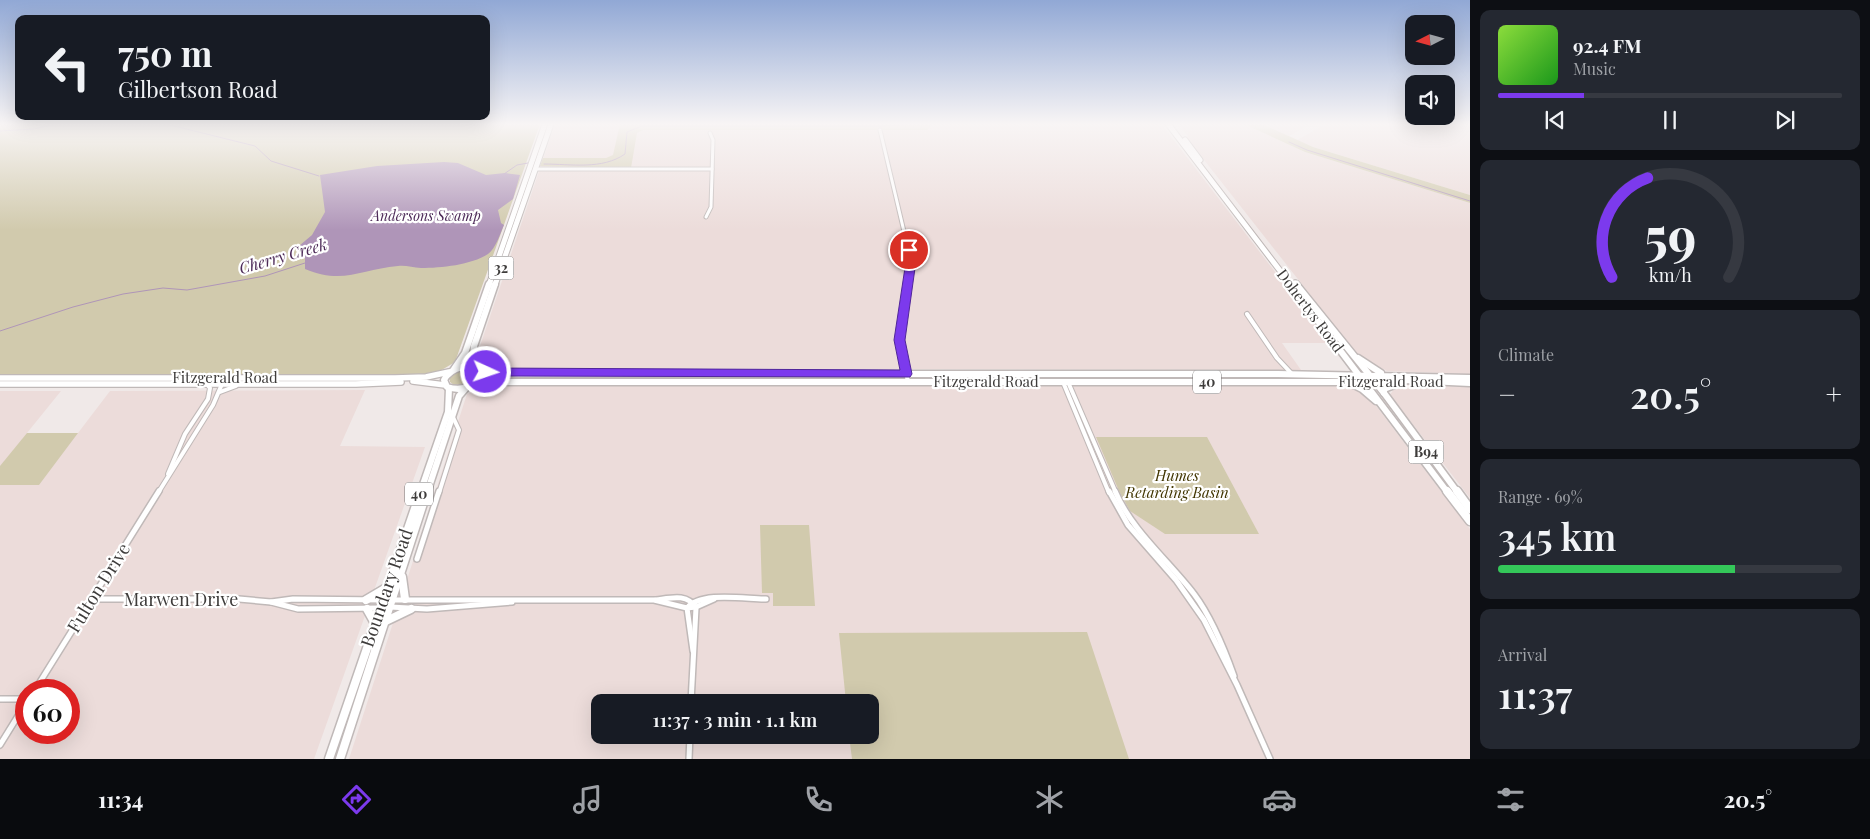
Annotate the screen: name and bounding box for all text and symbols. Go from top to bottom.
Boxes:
north arrow [1405,15,1455,65]
map controls [1405,15,1455,125]
text: 750 m [118,29,212,76]
text: 92.4 FM [1573,32,1642,58]
icon: left [35,35,100,100]
text: Music [1573,58,1616,79]
text: Gilbertson Road [118,74,278,104]
button: sound [1405,75,1455,125]
icon: previous [1541,106,1569,134]
icon: pause [1656,106,1684,134]
icon: next [1771,106,1799,134]
text: 59 [1644,200,1696,269]
water label: Andersons Swamp [369,206,481,225]
pin [888,229,930,271]
water label: Cherry Creek [236,233,329,278]
icon: arrive [895,236,923,264]
road number: 32 [488,256,514,280]
text: km/h [1649,263,1692,286]
street label: Dohertys Road [1273,265,1349,356]
text: Climate [1498,344,1554,365]
position arrow [459,345,511,397]
street label: Fitzgerald Road [172,367,278,387]
text: 20.5° [1630,368,1712,419]
street label: Fitzgerald Road [933,371,1039,391]
road number: 40 [1193,371,1221,394]
street label: Fitzgerald Road [1338,371,1444,391]
text: − [1498,375,1516,412]
text: + [1826,375,1842,412]
road number: B94 [1408,441,1444,464]
park label: Humes Retarding Basin [1124,465,1229,502]
road number: 40 [405,482,433,506]
text: Range · 69% [1498,486,1583,507]
text: 345 km [1498,510,1616,561]
street label: Boundary Road [355,525,418,650]
street label: Fulton Drive [61,538,135,637]
street label: Marwen Drive [124,587,238,611]
text: Arrival [1498,644,1547,665]
text: 11:37 [1498,668,1572,719]
speed limit sign: 60 [15,679,80,744]
text: 11:37 · 3 min · 1.1 km [653,706,817,732]
icon: directions [339,782,374,817]
icon: music [570,782,605,817]
icon: phone [801,782,836,817]
icon: climate [1032,782,1067,817]
icon: car [1262,782,1297,817]
icon: filters [1493,782,1528,817]
text: 11:34 [98,784,143,814]
text: 20.5° [1724,784,1772,814]

